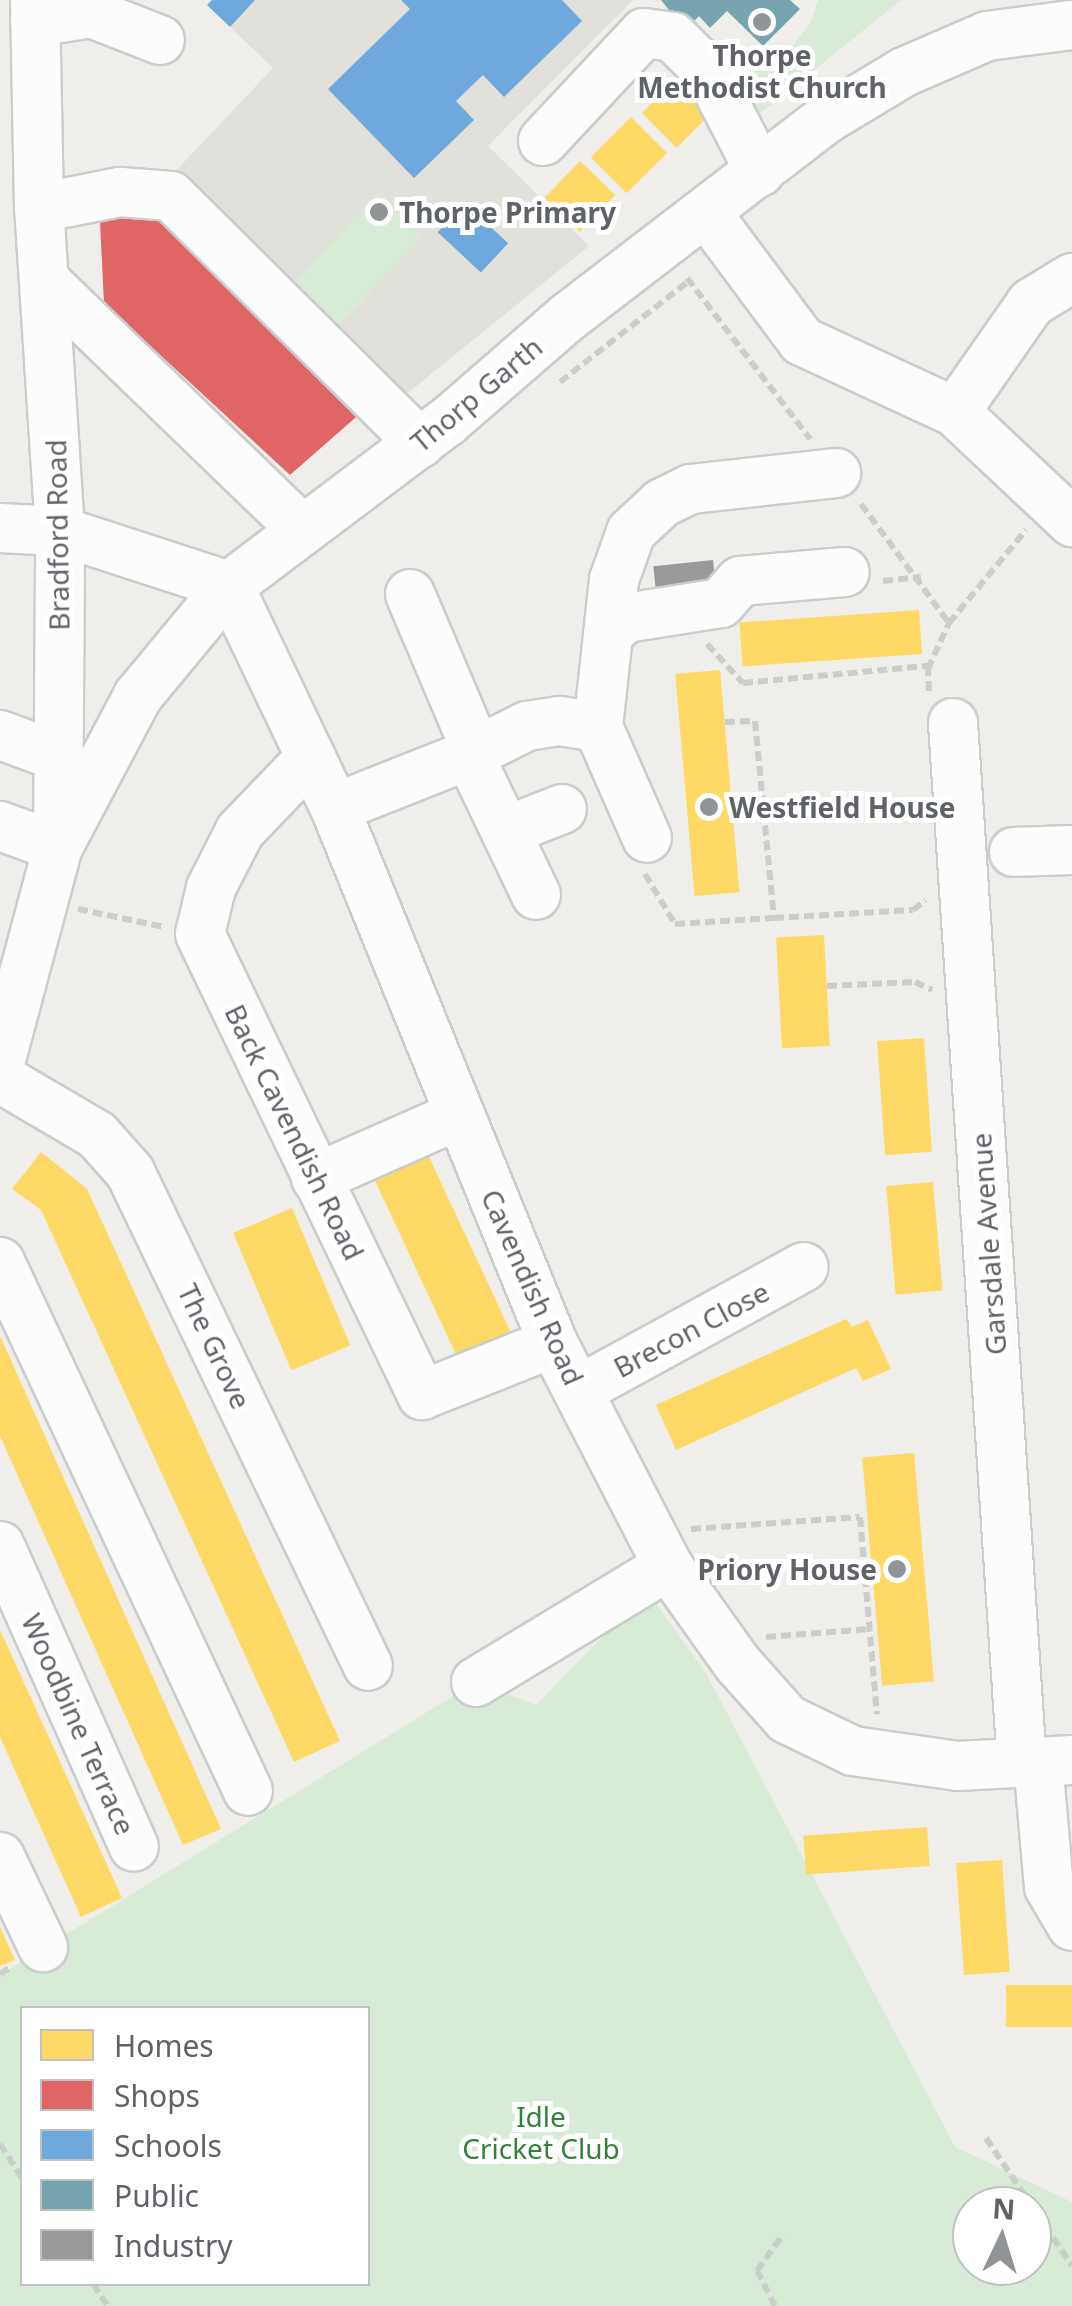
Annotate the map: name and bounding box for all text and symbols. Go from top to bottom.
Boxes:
marker: Thorpe Methodist Church [751,11,773,33]
place label: Thorpe Methodist Church [637,38,887,104]
place label: Thorpe Primary [399,195,616,229]
marker: Thorpe Primary [368,201,390,223]
street label: Thorp Garth [404,329,548,459]
street label: Bradford Road [39,439,75,631]
place label: Westfield House [729,790,956,824]
marker: Westfield House [698,796,720,818]
street label: Back Cavendish Road [219,999,371,1265]
street label: Garsdale Avenue [963,1132,1013,1356]
street label: Cavendish Road [475,1184,591,1390]
street label: Brecon Close [608,1274,774,1384]
street label: The Grove [172,1278,258,1414]
place label: Priory House [698,1552,877,1586]
marker: Priory House [886,1558,908,1580]
street label: Woodbine Terrace [15,1608,143,1840]
legend [20,2006,370,2286]
text: Homes [114,2025,214,2066]
text: Shops [114,2075,200,2116]
park label: Idle Cricket Club [462,2099,620,2165]
text: Schools [114,2125,222,2166]
text: Public [114,2175,199,2216]
north arrow [952,2186,1052,2286]
text: N [991,2188,1017,2228]
text: Industry [114,2225,233,2266]

